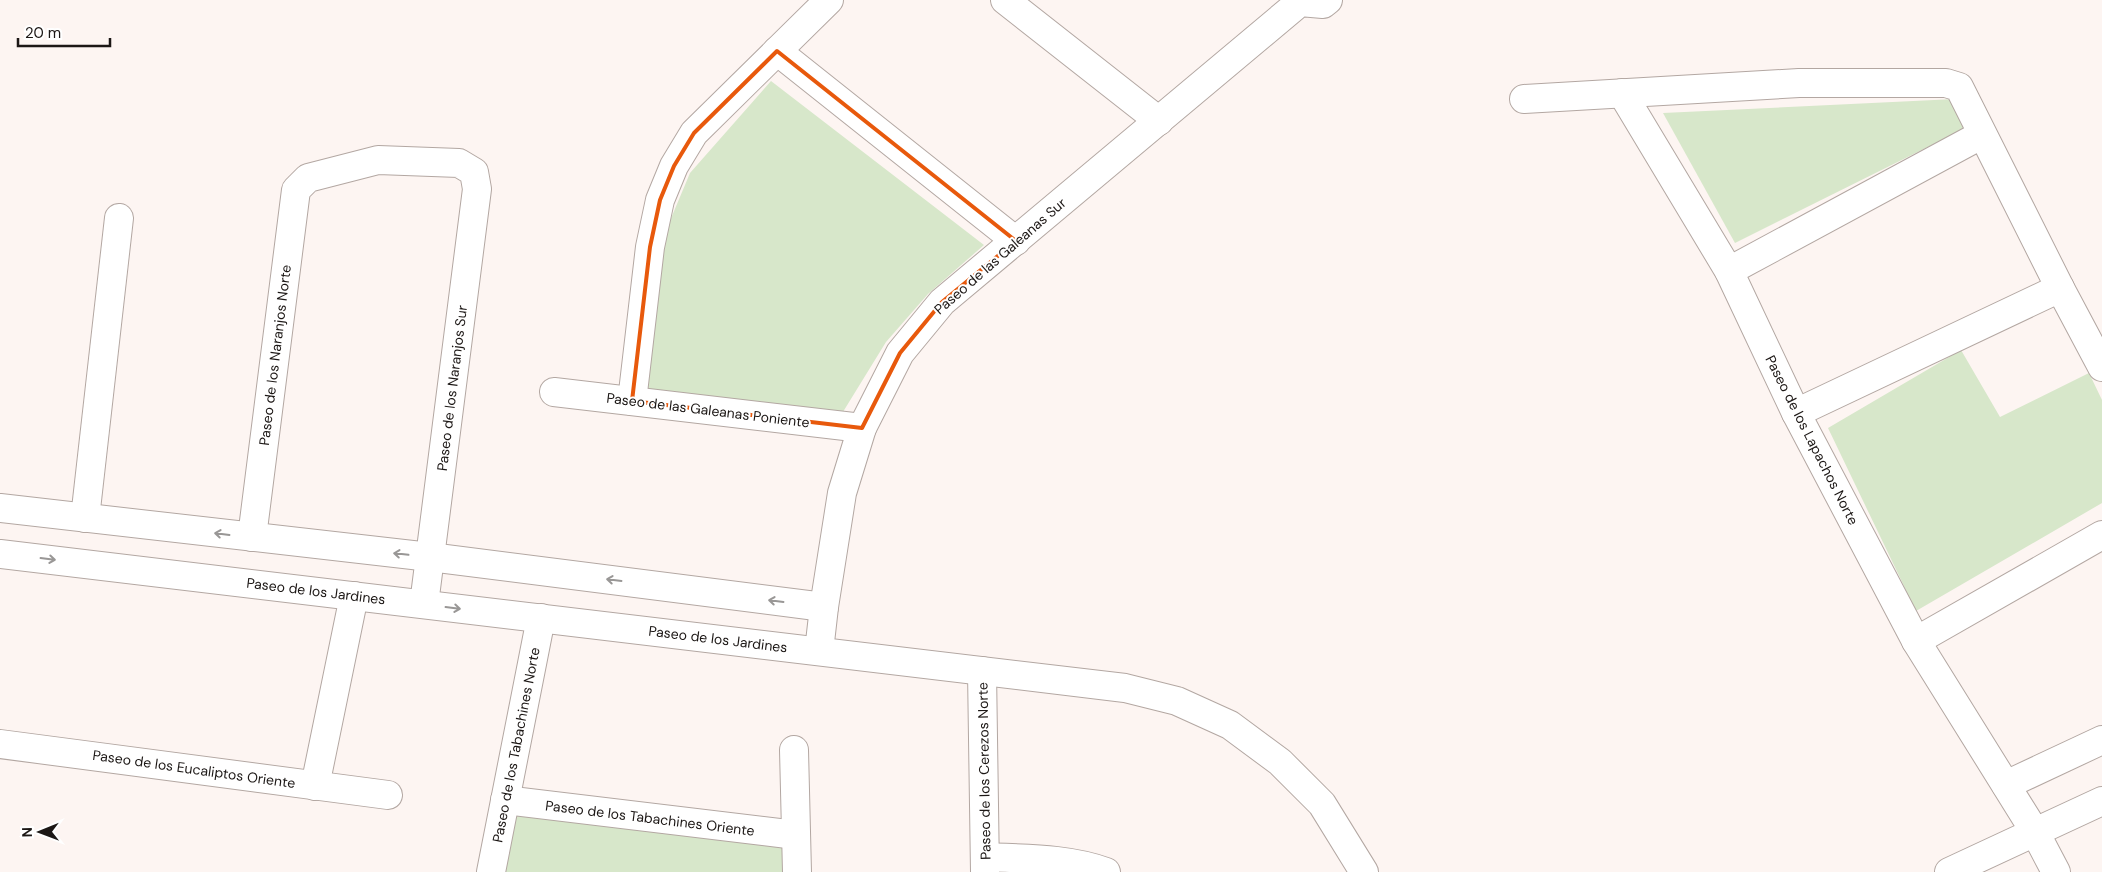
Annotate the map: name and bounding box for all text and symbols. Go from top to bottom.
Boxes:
scale bar [18,15,110,47]
text: 20 m [25,23,61,43]
street label: Paseo de las Galeanas Sur [930,194,1070,318]
street label: Paseo de los Naranjos Norte [255,264,295,446]
street label: Paseo de los Naranjos Sur [433,304,471,472]
street label: Paseo de los Lapachos Norte [1761,352,1863,528]
street label: Paseo de las Galeanas Poniente [605,389,811,431]
one-way arrow [214,529,230,539]
one-way arrow [393,549,409,559]
one-way arrow [40,554,56,564]
street label: Paseo de los Jardines [246,574,386,608]
one-way arrow [607,575,623,585]
one-way arrow [768,595,784,605]
one-way arrow [445,603,461,613]
street label: Paseo de los Jardines [648,622,788,656]
street label: Paseo de los Tabachines Norte [488,646,544,844]
street label: Paseo de los Cerezos Norte [973,682,995,860]
street label: Paseo de los Eucaliptos Oriente [91,746,297,792]
street label: Paseo de los Tabachines Oriente [544,796,756,840]
north arrow [15,807,65,857]
text: N [18,827,36,837]

